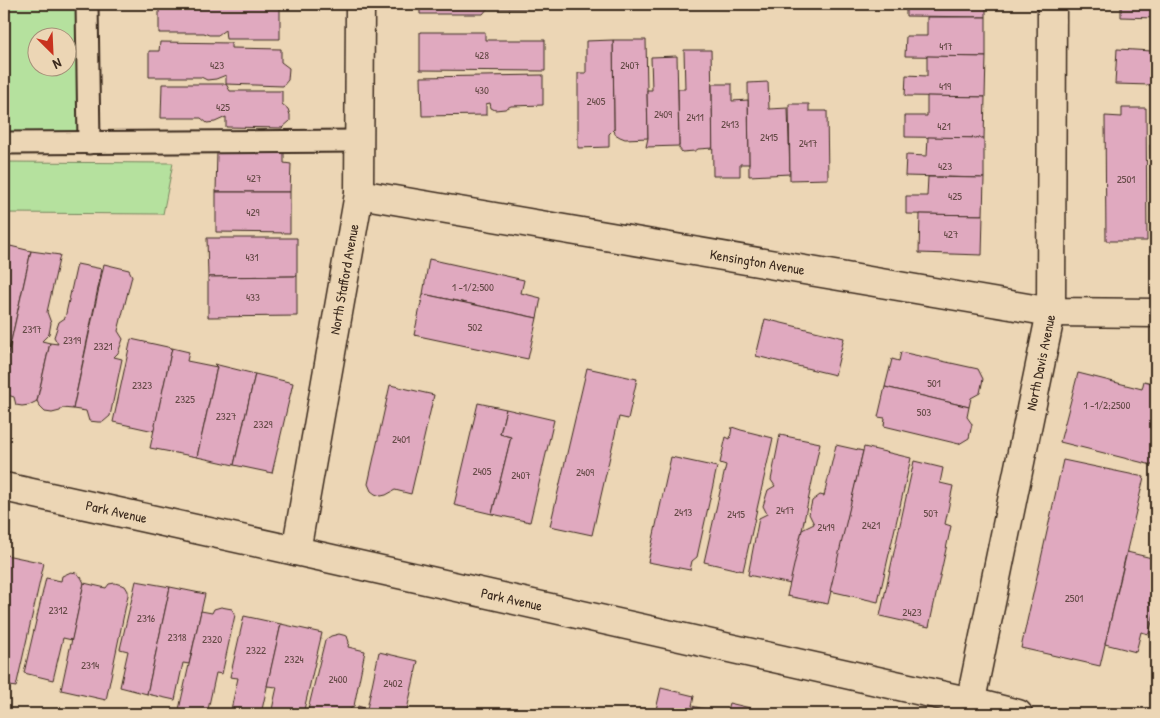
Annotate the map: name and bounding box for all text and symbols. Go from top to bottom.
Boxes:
north arrow [28,28,78,78]
house number: 417 [939,39,953,53]
house number: 428 [475,48,489,62]
text: N [50,54,65,75]
house number: 423 [210,58,224,72]
house number: 2407 [620,58,640,72]
house number: 419 [939,79,951,93]
house number: 430 [475,83,489,97]
house number: 2405 [587,94,606,108]
house number: 425 [216,100,230,114]
house number: 2409 [654,107,672,121]
house number: 2411 [686,110,704,124]
house number: 2413 [721,117,739,131]
house number: 421 [937,119,951,133]
house number: 2415 [760,130,778,144]
house number: 2417 [799,136,817,150]
house number: 423 [938,159,952,173]
house number: 427 [247,171,261,185]
house number: 2501 [1117,172,1135,186]
house number: 425 [948,189,962,203]
house number: 429 [246,205,260,219]
street label: North Stafford Avenue [324,222,363,336]
house number: 427 [944,227,958,241]
street label: Kensington Avenue [708,244,807,279]
house number: 431 [245,250,259,264]
house number: 1 -1/2;500 [452,280,494,294]
house number: 433 [246,290,260,304]
street label: North Davis Avenue [1021,312,1059,412]
house number: 502 [468,320,482,334]
house number: 2317 [22,322,42,336]
house number: 2319 [63,333,81,347]
house number: 2321 [93,339,113,353]
house number: 501 [927,376,941,390]
house number: 2323 [132,378,152,392]
house number: 2325 [175,392,195,406]
house number: 1 -1/2;2500 [1084,398,1131,412]
house number: 503 [917,405,931,419]
house number: 2327 [216,409,236,423]
house number: 2329 [253,417,273,431]
house number: 2401 [392,432,410,446]
house number: 2405 [473,464,492,478]
house number: 2409 [576,465,594,479]
house number: 2407 [511,468,531,482]
street label: Park Avenue [84,495,149,527]
house number: 2417 [776,503,794,517]
house number: 2413 [674,505,692,519]
house number: 507 [923,506,939,520]
house number: 2415 [727,507,745,521]
house number: 2421 [862,518,880,532]
house number: 2419 [817,520,835,534]
street label: Park Avenue [479,583,545,615]
house number: 2501 [1065,591,1083,605]
house number: 2312 [48,603,68,617]
house number: 2423 [902,605,922,619]
house number: 2316 [137,611,156,625]
house number: 2318 [168,630,187,644]
house number: 2320 [202,632,222,646]
house number: 2322 [246,643,266,657]
house number: 2324 [284,652,304,666]
house number: 2314 [81,658,99,672]
house number: 2400 [328,672,348,686]
house number: 2402 [383,676,403,690]

